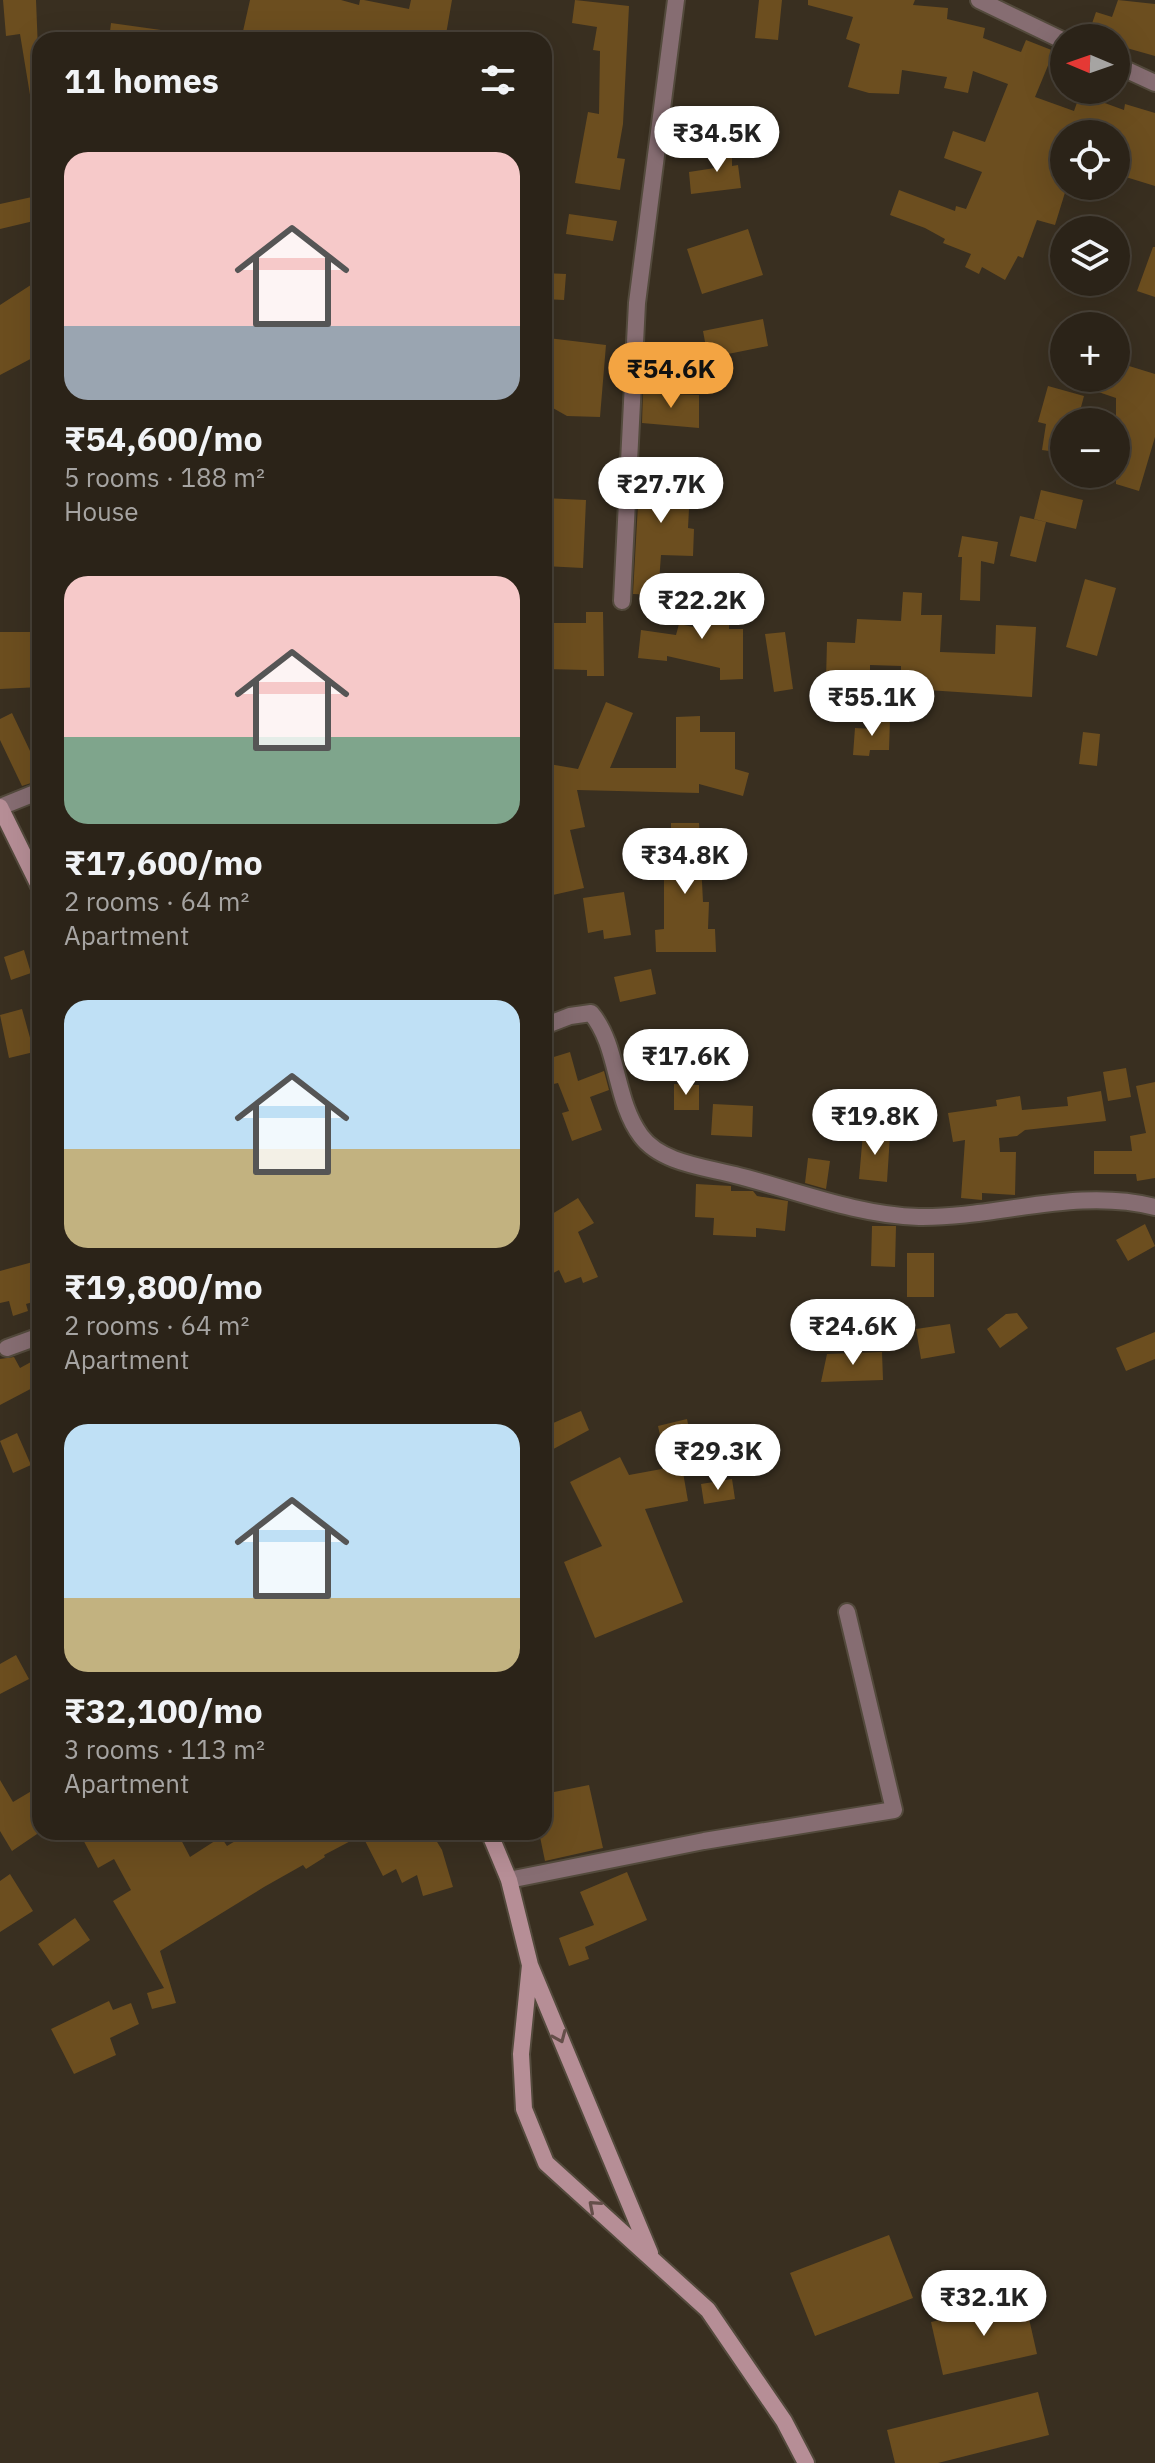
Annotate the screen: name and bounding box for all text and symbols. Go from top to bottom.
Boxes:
north arrow [1050,24,1130,104]
map controls [1050,24,1130,488]
text: 11 homes [64,58,219,102]
icon: filters [476,58,520,102]
pin: ₹34.5K [652,106,782,174]
text: ₹34.5K [672,115,762,149]
button: locate [1050,120,1130,200]
icon: home [220,204,364,348]
button: layers [1050,216,1130,296]
button: + [1050,312,1130,392]
pin: ₹54.6K [606,342,736,410]
text: ₹54.6K [626,351,716,385]
button: − [1050,408,1130,488]
text: ₹54,600/mo [64,416,263,460]
pin: ₹27.7K [596,457,726,525]
text: 5 rooms · 188 m² [64,460,265,494]
text: ₹27.7K [616,466,706,500]
text: House [64,494,139,528]
pin: ₹22.2K [637,573,767,641]
text: ₹22.2K [657,582,747,616]
icon: home [220,628,364,772]
pin: ₹55.1K [807,670,937,738]
text: ₹55.1K [827,679,917,713]
pin: ₹34.8K [620,828,750,896]
text: ₹34.8K [640,837,730,871]
text: ₹17,600/mo [64,840,263,884]
text: 2 rooms · 64 m² [64,884,249,918]
text: Apartment [64,918,189,952]
pin: ₹17.6K [621,1029,751,1097]
text: ₹17.6K [641,1038,731,1072]
icon: home [220,1052,364,1196]
pin: ₹19.8K [810,1089,940,1157]
text: ₹19.8K [830,1098,920,1132]
text: ₹19,800/mo [64,1264,263,1308]
pin: ₹24.6K [788,1299,918,1367]
text: 2 rooms · 64 m² [64,1308,249,1342]
text: ₹24.6K [808,1308,898,1342]
text: Apartment [64,1342,189,1376]
pin: ₹29.3K [653,1424,783,1492]
text: ₹29.3K [673,1433,763,1467]
icon: home [220,1476,364,1620]
text: ₹32,100/mo [64,1688,263,1732]
text: 3 rooms · 113 m² [64,1732,265,1766]
text: Apartment [64,1766,189,1800]
one-way arrow [550,2029,566,2043]
one-way arrow [589,2201,604,2216]
pin: ₹32.1K [919,2270,1049,2338]
text: ₹32.1K [939,2279,1029,2313]

